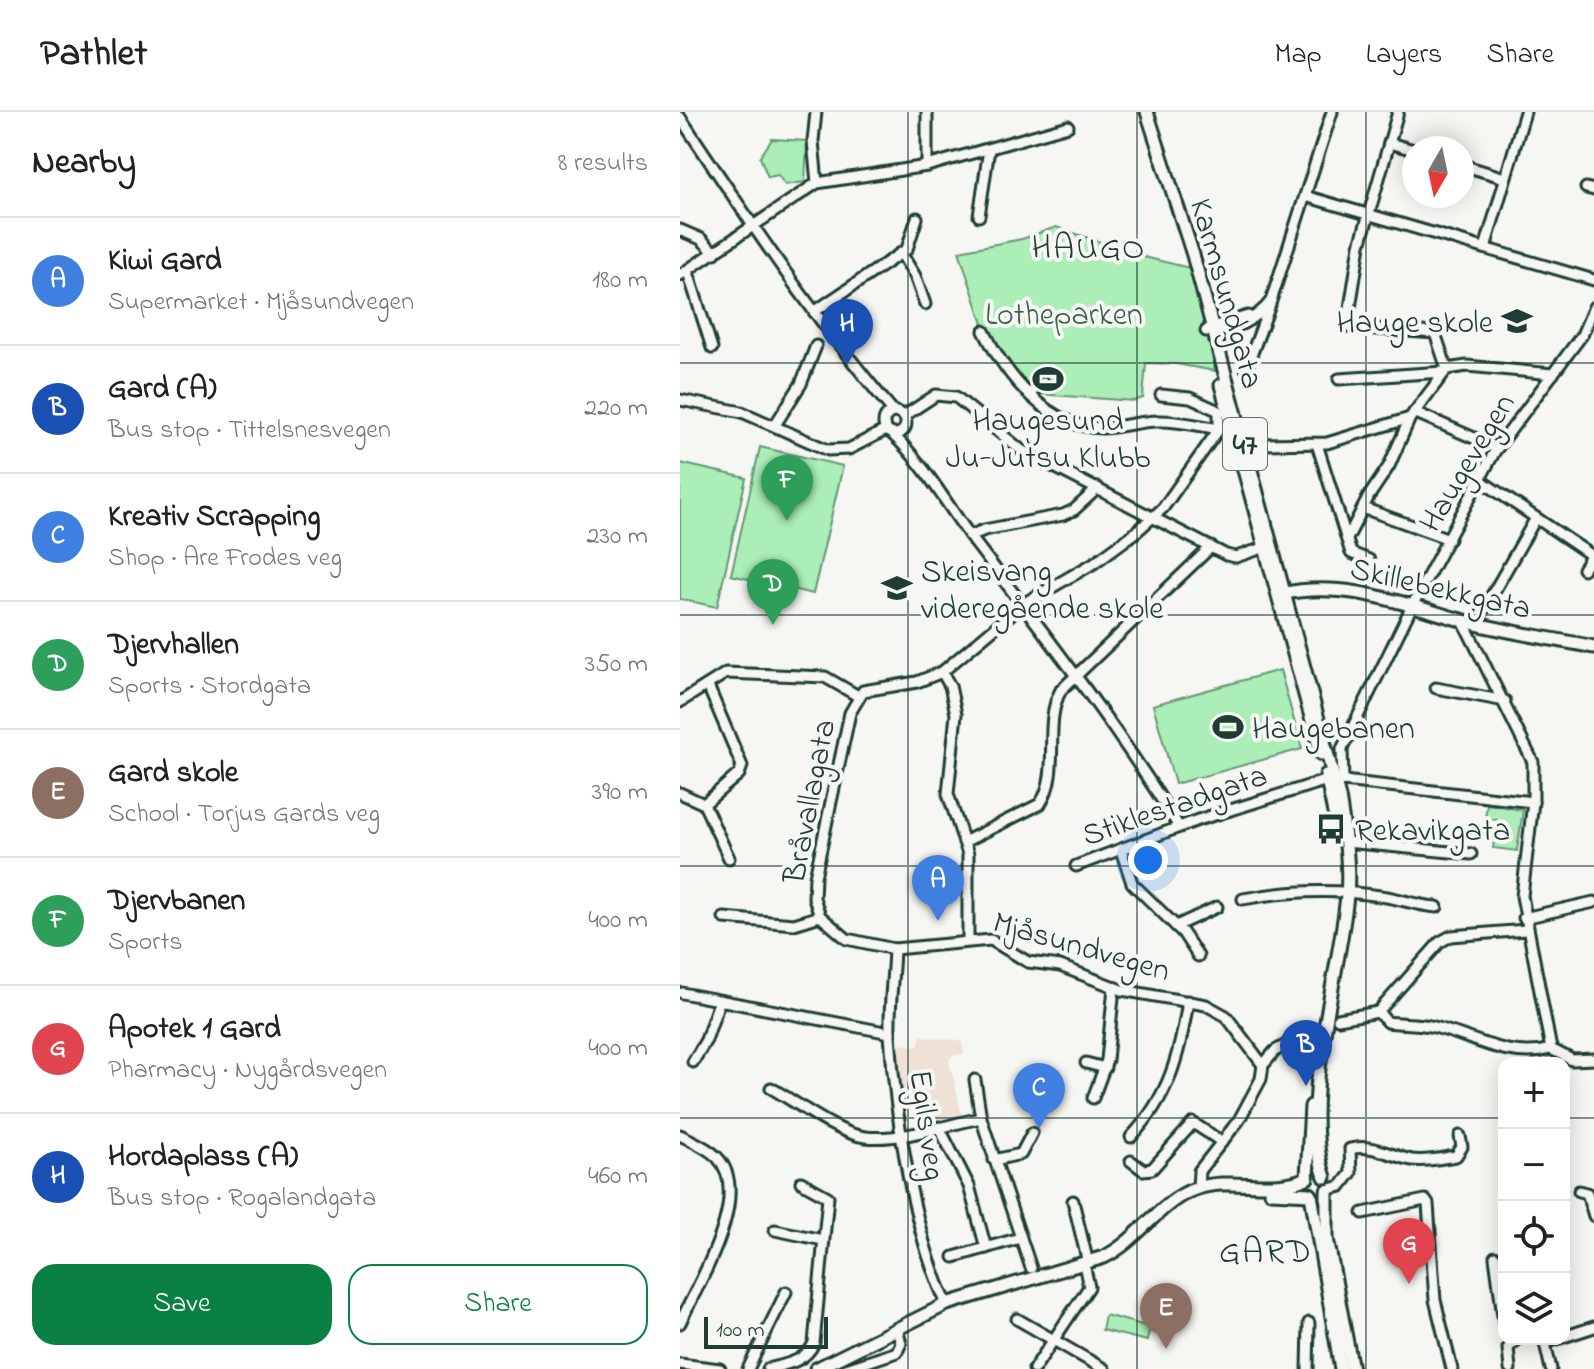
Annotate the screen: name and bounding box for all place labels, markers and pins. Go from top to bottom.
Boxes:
pin: H [821,299,873,365]
place label: Hauge skole [1336,301,1494,348]
school or university icon: Hauge skole [1500,304,1534,338]
sports icon: Haugesund Ju-Jutsu Klubb [1031,362,1065,396]
place label: Haugesund Ju-Jutsu Klubb [946,399,1151,483]
pin: F [761,455,813,521]
place label: Skeisvang videregående skole [921,550,1164,634]
pin: D [747,559,799,625]
school or university icon: Skeisvang videregående skole [880,571,914,605]
place label: Haugebanen [1252,707,1415,754]
sports icon: Haugebanen [1211,710,1245,744]
place label: Rekavikgata [1355,809,1510,856]
bus stop icon: Rekavikgata [1314,812,1348,846]
pin: A [912,855,964,921]
pin: B [1280,1020,1332,1086]
pin: C [1013,1063,1065,1129]
pin: G [1383,1218,1435,1284]
pin: E [1140,1283,1192,1349]

